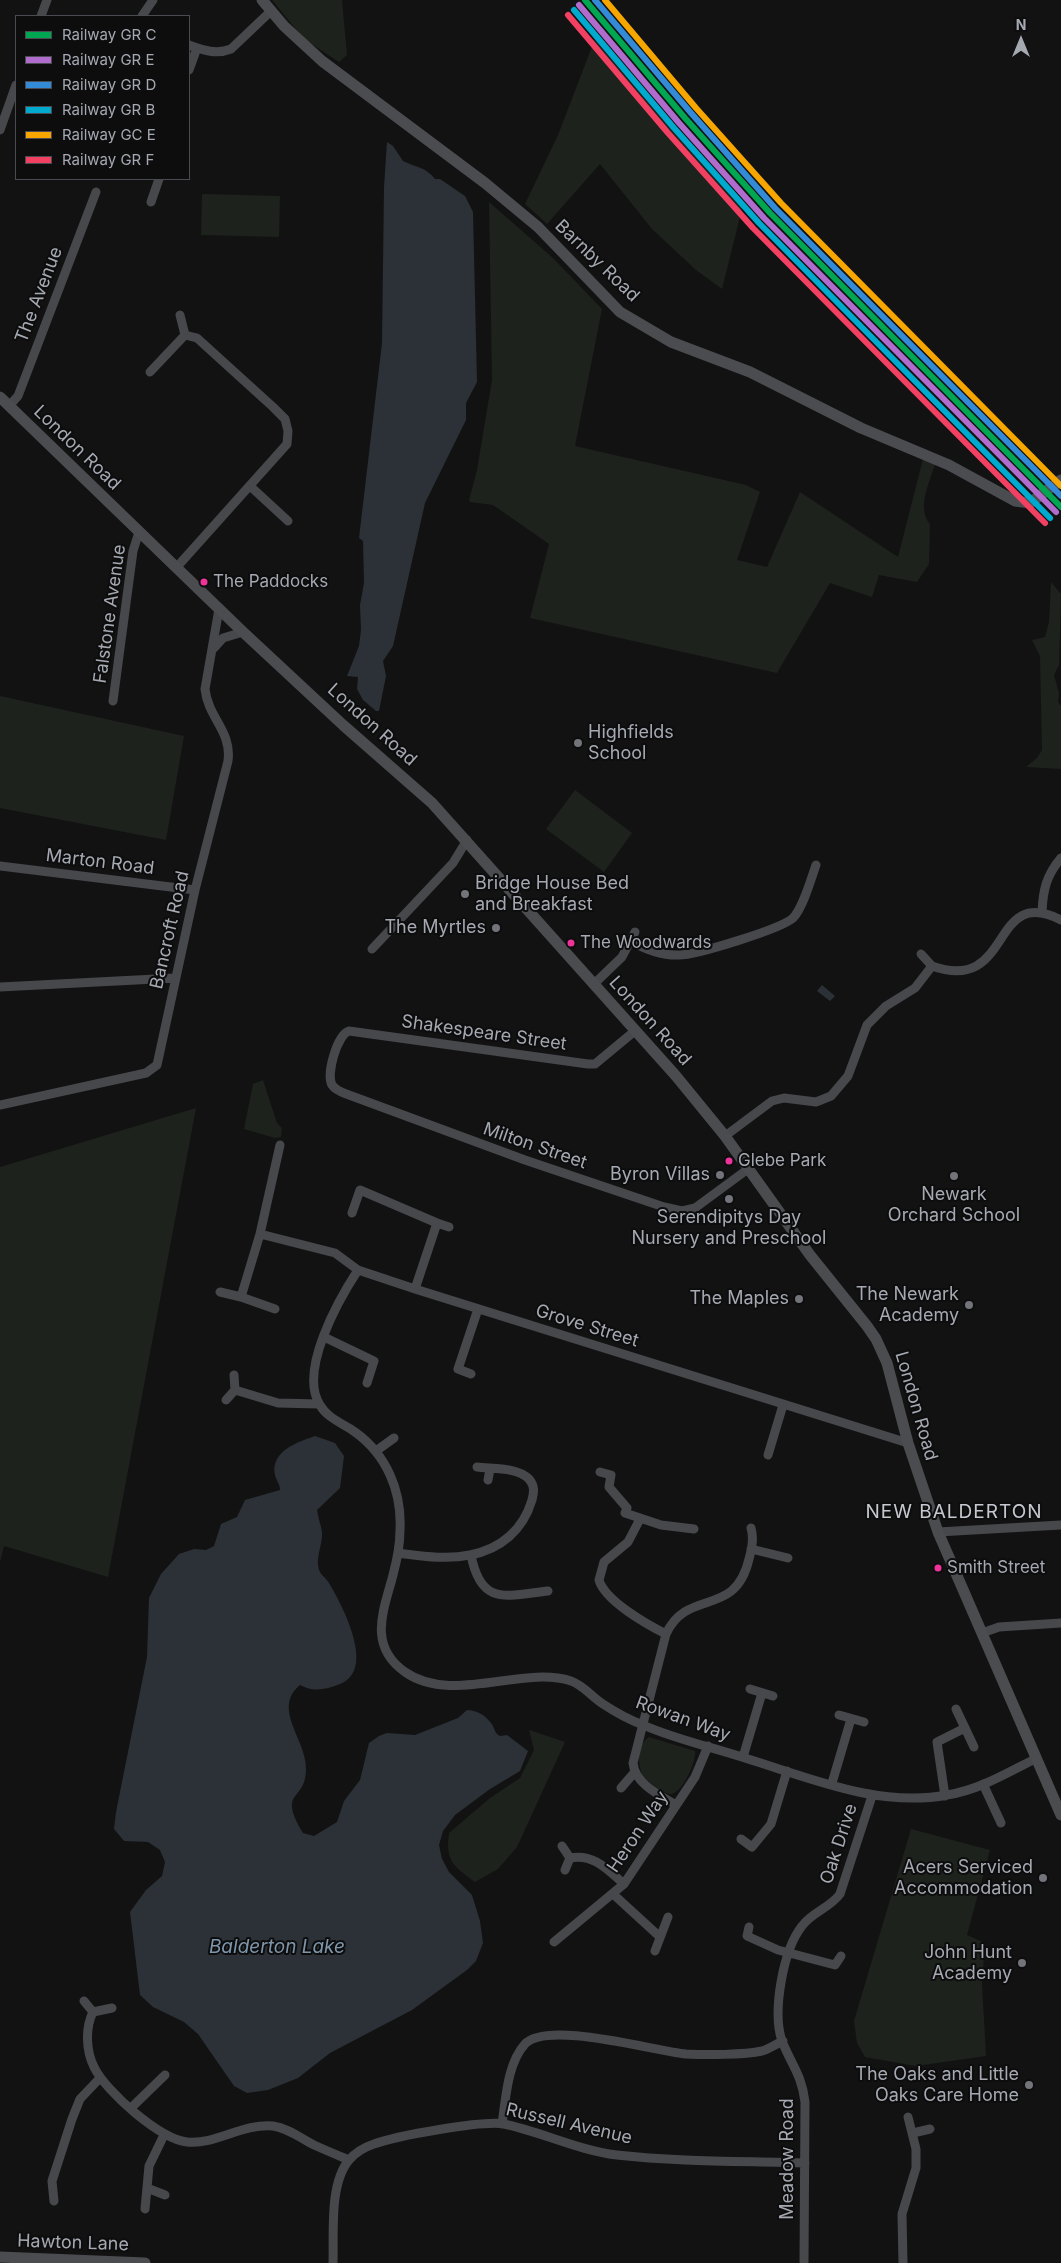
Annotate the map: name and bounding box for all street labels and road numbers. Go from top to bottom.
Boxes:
street label: Barnby Road [550,215,644,307]
street label: The Avenue [11,244,67,346]
street label: London Road [29,401,125,495]
street label: Falstone Avenue [90,543,130,685]
street label: London Road [323,679,421,771]
street label: Marton Road [45,845,155,879]
street label: Bancroft Road [146,869,194,991]
street label: London Road [604,972,696,1070]
street label: Shakespeare Street [400,1011,568,1055]
street label: Milton Street [480,1118,590,1174]
street label: Grove Street [533,1300,641,1352]
street label: London Road [890,1349,942,1463]
street label: Rowan Way [633,1692,733,1746]
street label: Heron Way [603,1787,673,1877]
street label: Oak Drive [816,1801,862,1887]
street label: Meadow Road [777,2098,799,2220]
street label: Russell Avenue [504,2099,634,2149]
street label: Hawton Lane [17,2230,129,2256]

